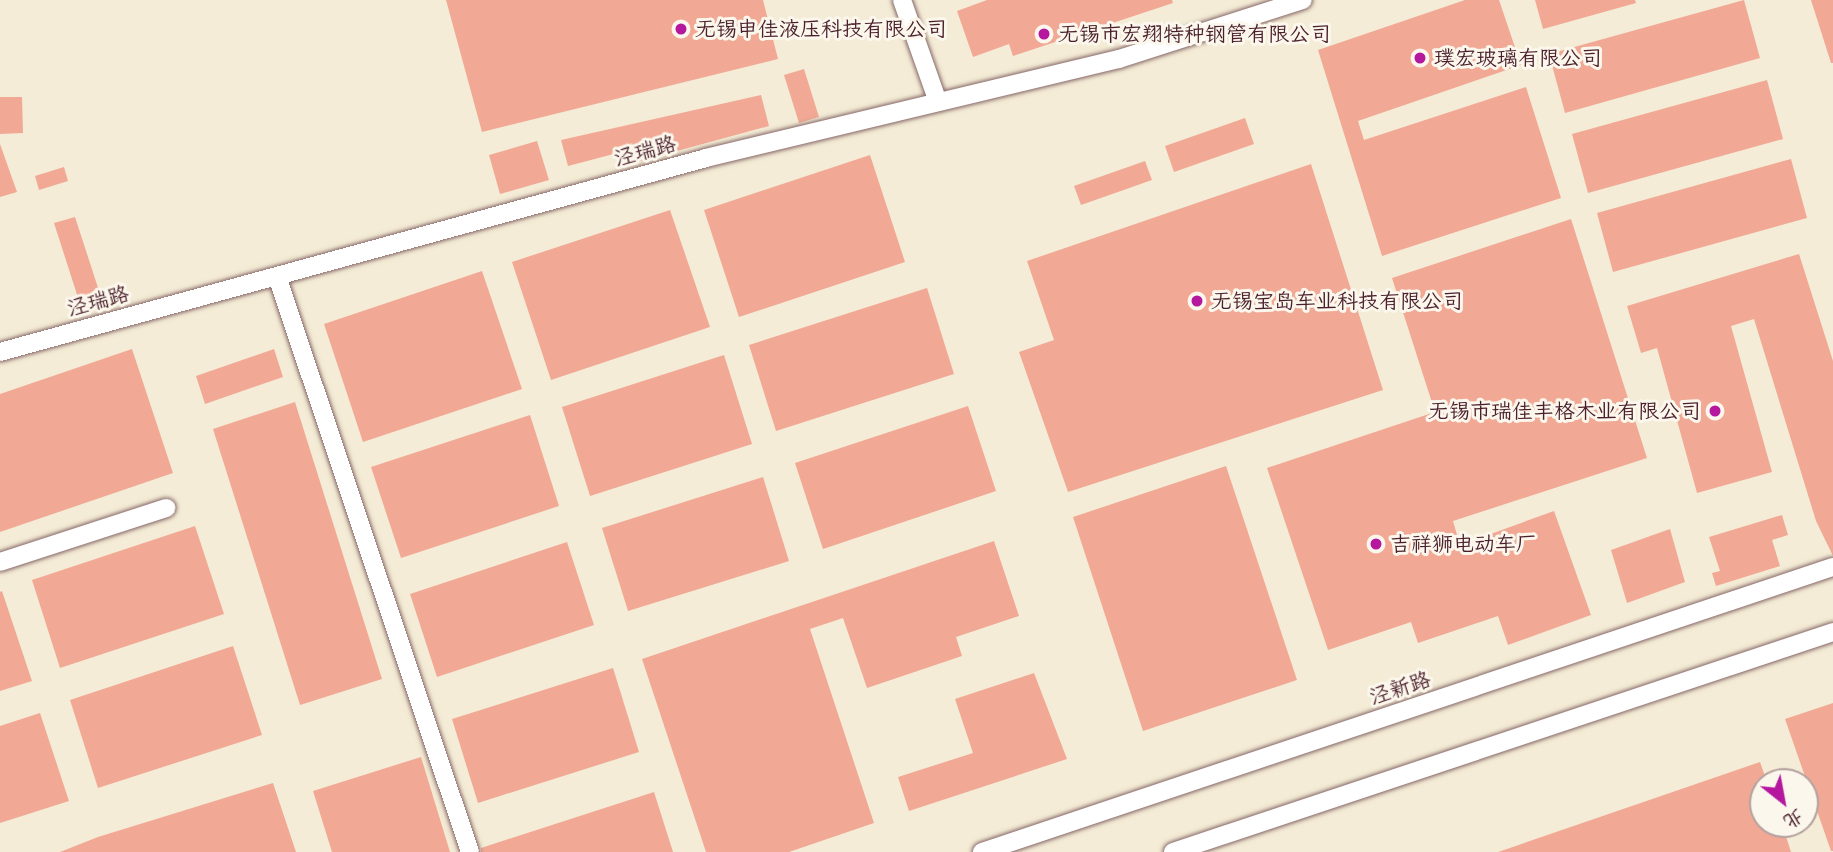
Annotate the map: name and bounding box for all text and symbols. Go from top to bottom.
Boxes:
place label: 无锡申佳液压科技有限公司 [695,16,947,42]
marker: 无锡申佳液压科技有限公司 [673,21,689,37]
place label: 无锡市宏翔特种钢管有限公司 [1058,21,1331,47]
marker: 无锡市宏翔特种钢管有限公司 [1036,26,1052,42]
place label: 璞宏玻璃有限公司 [1434,45,1602,71]
marker: 璞宏玻璃有限公司 [1412,50,1428,66]
street label: 泾瑞路 [611,131,679,171]
street label: 泾瑞路 [64,281,132,321]
place label: 无锡宝岛车业科技有限公司 [1211,288,1463,314]
marker: 无锡宝岛车业科技有限公司 [1189,293,1205,309]
place label: 无锡市瑞佳丰格木业有限公司 [1428,398,1701,424]
marker: 无锡市瑞佳丰格木业有限公司 [1707,403,1723,419]
place label: 吉祥狮电动车厂 [1390,531,1537,557]
marker: 吉祥狮电动车厂 [1368,536,1384,552]
street label: 泾新路 [1366,666,1434,710]
north arrow [1749,768,1819,838]
text: 北 [1779,803,1809,835]

